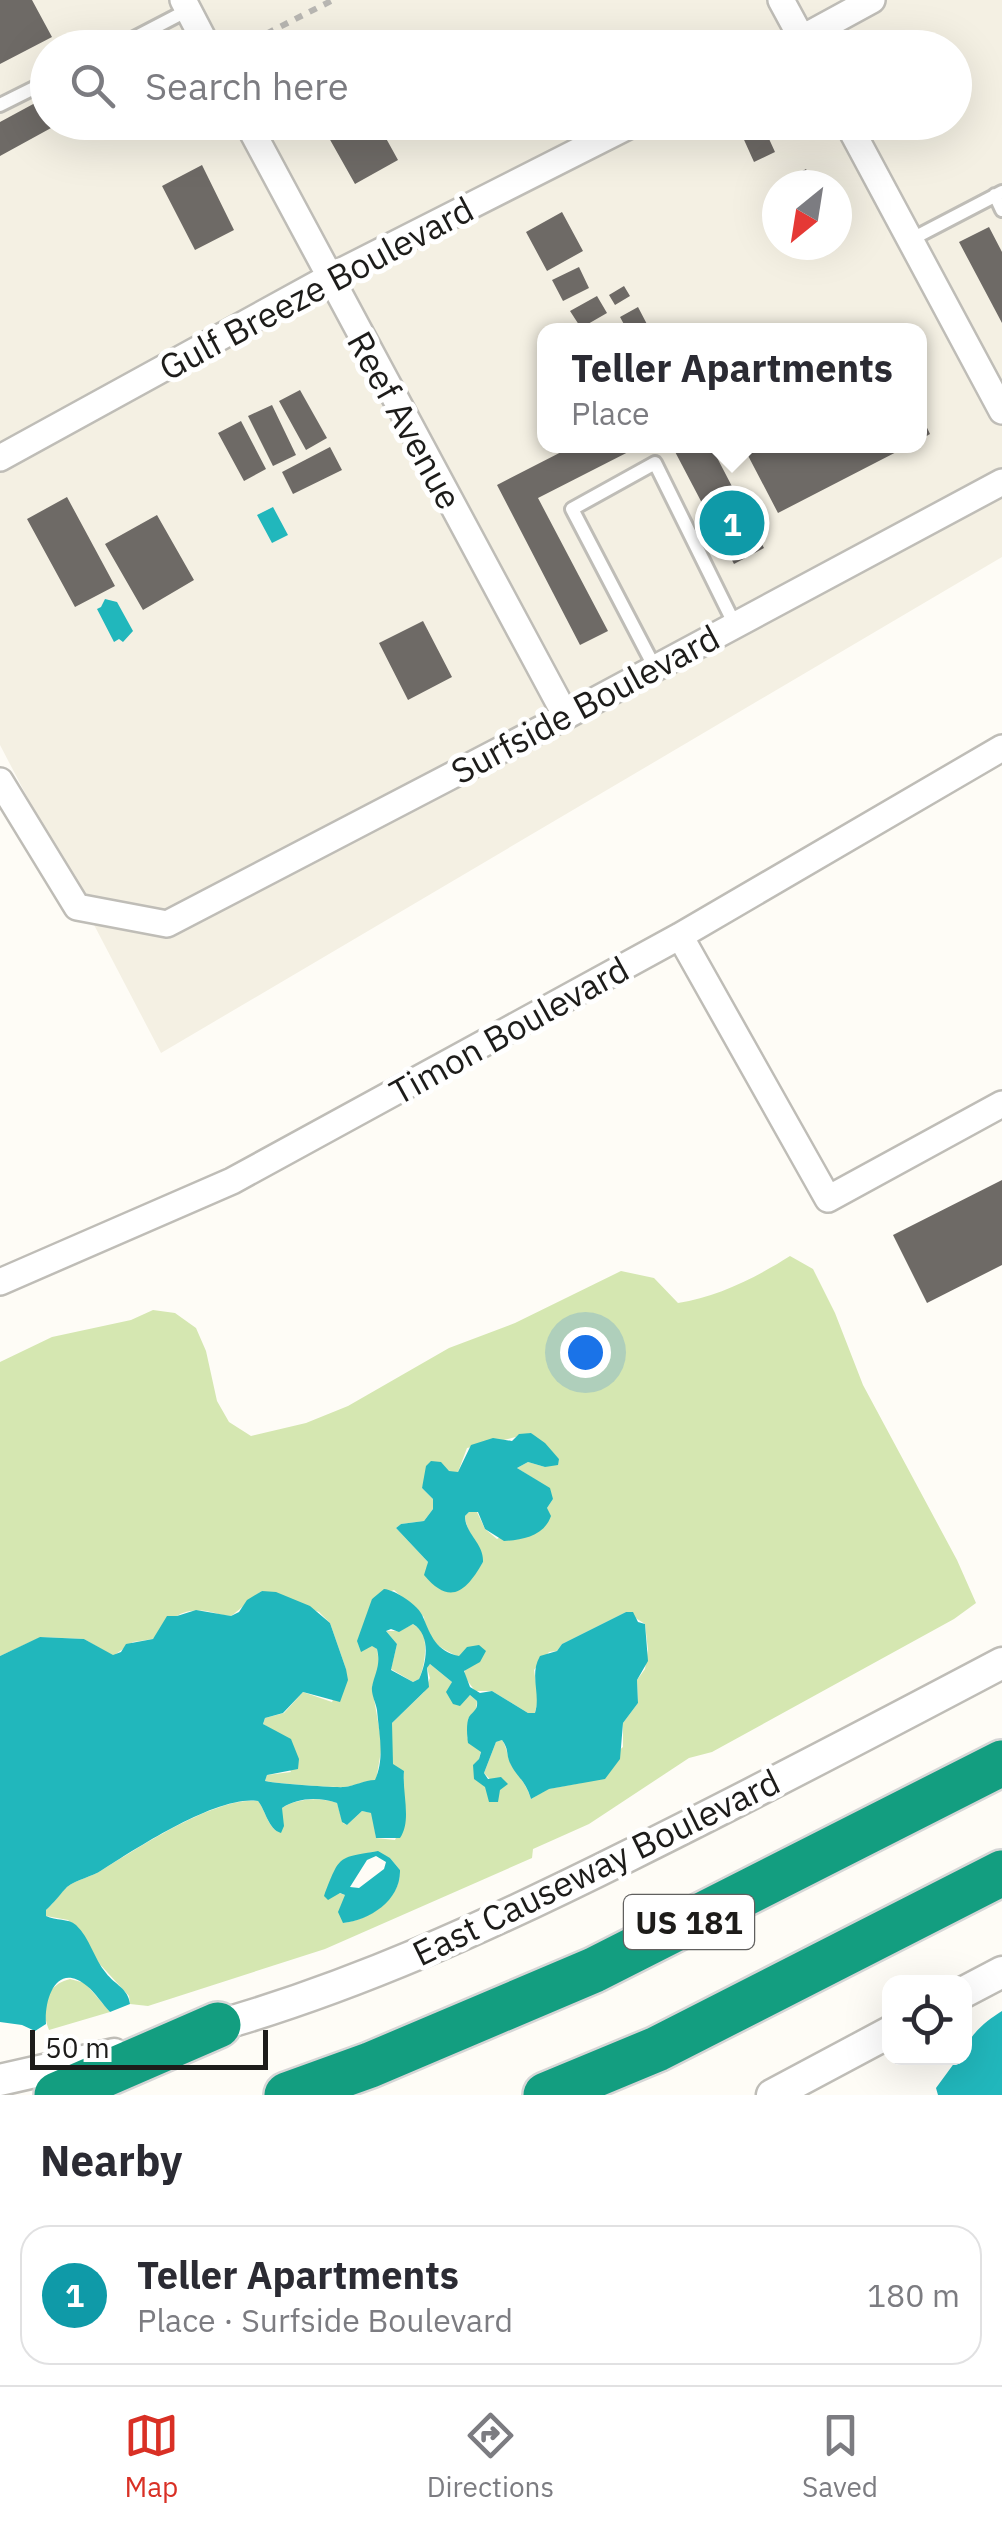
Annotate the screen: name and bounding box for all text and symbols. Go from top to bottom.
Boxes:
search box [30,30,972,140]
icon: search [65,58,120,113]
text: Search here [145,61,349,110]
north arrow [762,170,852,260]
street label: Gulf Breeze Boulevard [151,186,481,390]
street label: Reef Avenue [337,323,473,517]
popup [537,323,927,453]
text: Teller Apartments [571,343,893,392]
text: Place [571,392,650,434]
pin: 1 [700,486,764,560]
street label: Surfside Boulevard [443,614,727,794]
street label: Timon Boulevard [381,945,637,1115]
your location [560,1327,611,1378]
street label: East Causeway Boulevard [405,1758,787,1976]
road number: US 181 [624,1895,754,1949]
map controls [882,1975,972,2065]
button: locate [882,1975,972,2065]
scale bar [30,2025,268,2070]
text: 50 m [45,2029,110,2066]
text: Nearby [40,2133,182,2188]
text: Teller Apartments [137,2250,459,2299]
text: 1 [65,2274,84,2316]
text: 180 m [867,2274,960,2316]
text: Place · Surfside Boulevard [137,2299,513,2341]
tab: Map [124,2408,179,2505]
tab: Directions [427,2408,554,2505]
tab: Saved [802,2408,878,2505]

